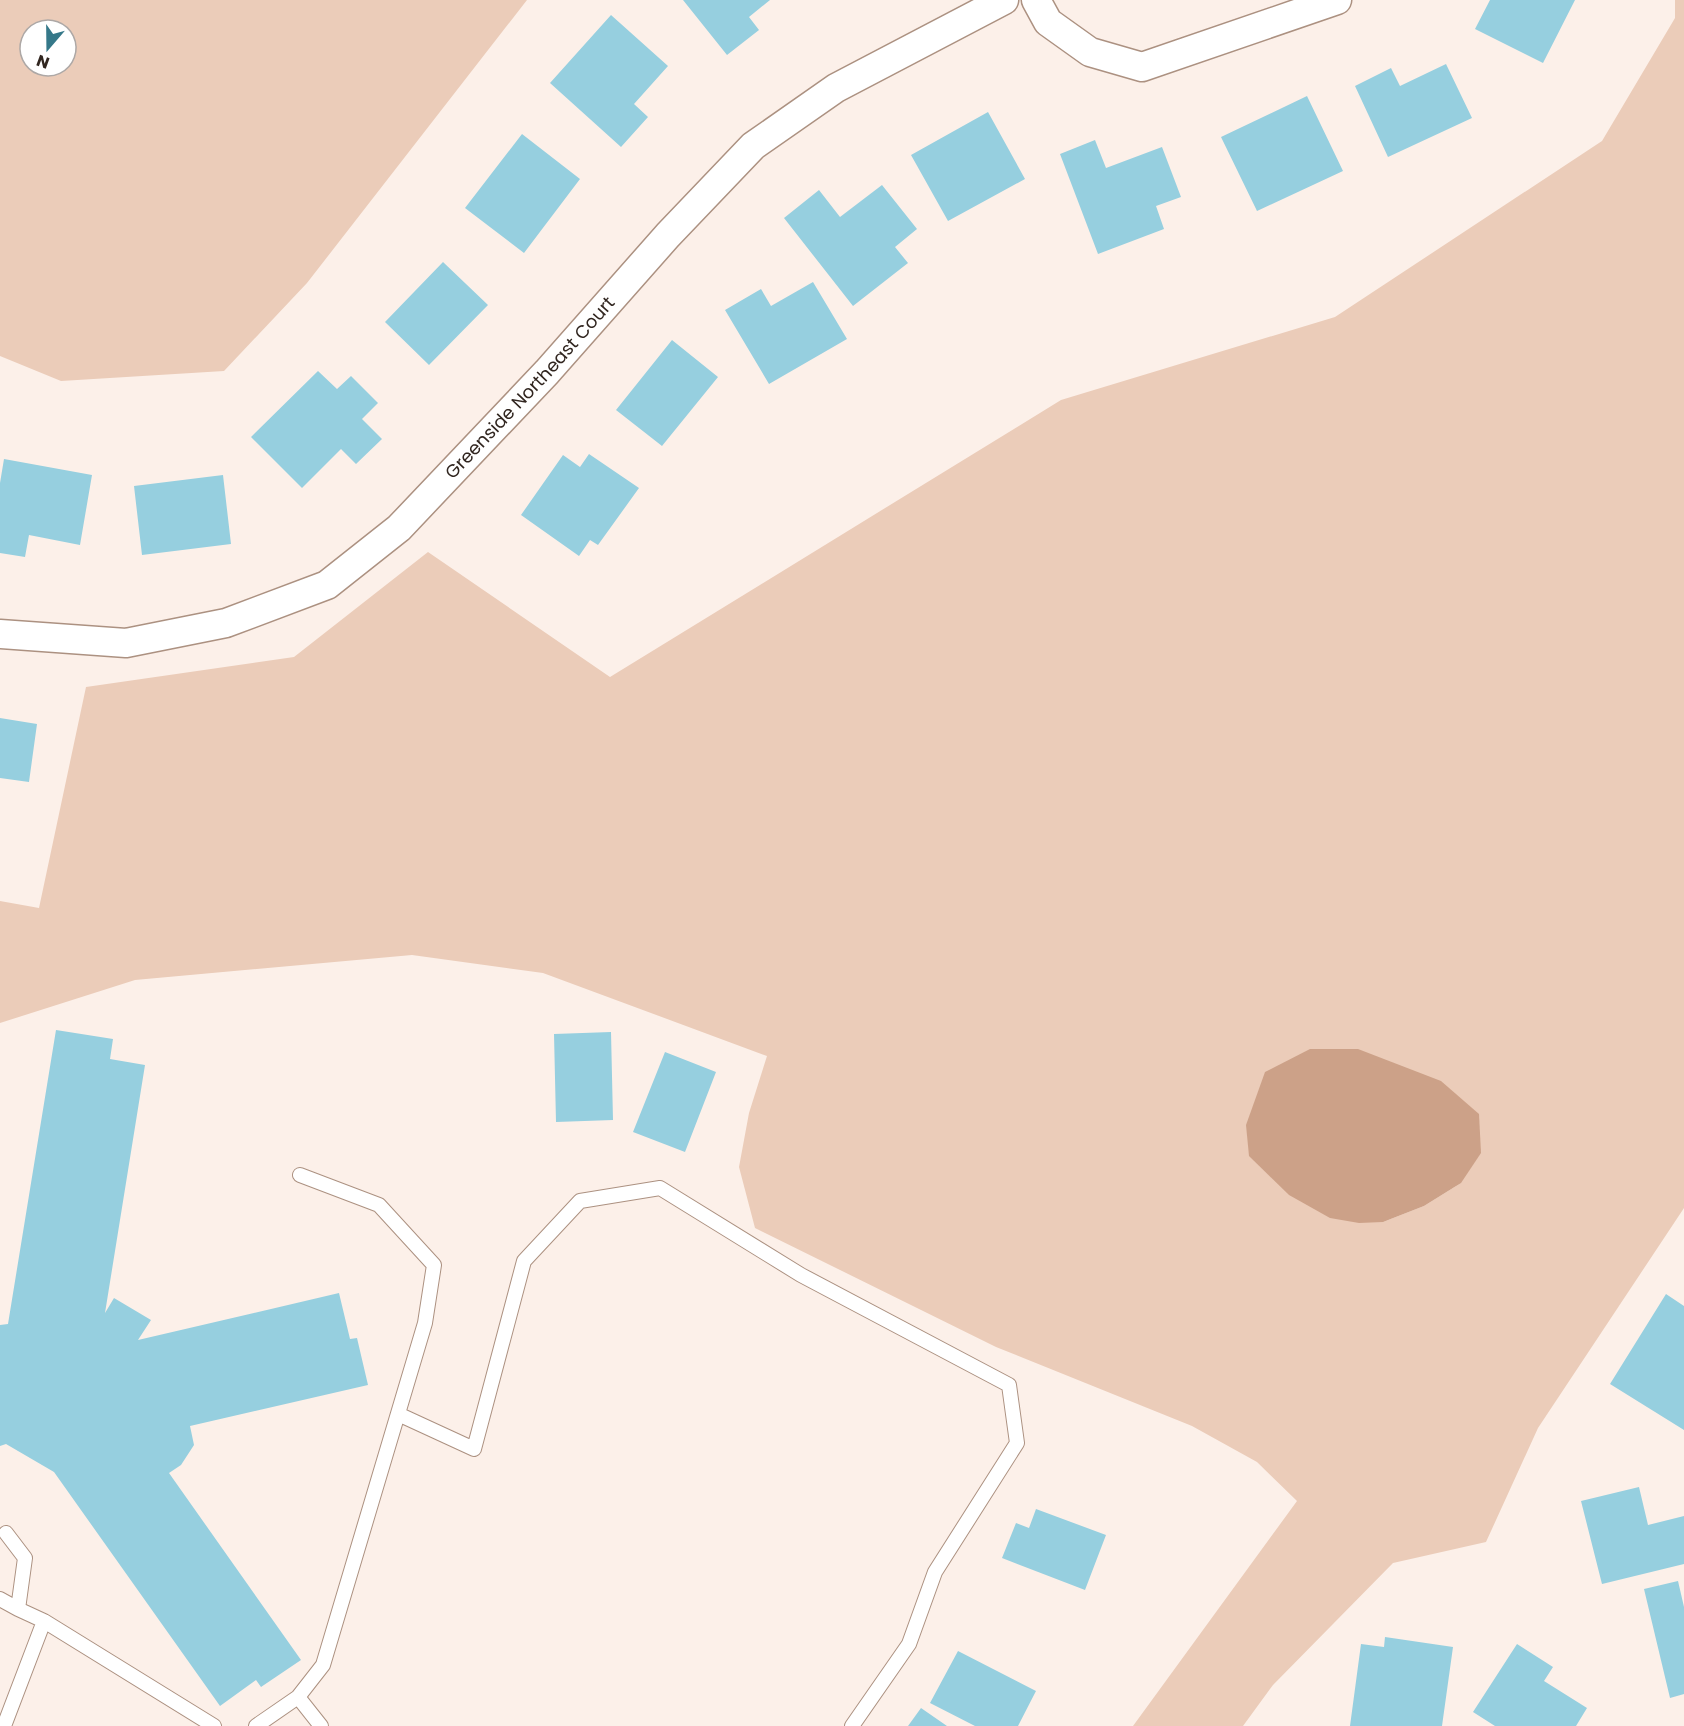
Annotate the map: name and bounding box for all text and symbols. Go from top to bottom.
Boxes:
north arrow [18,18,78,78]
text: N [33,49,53,74]
street label: Greenside Northeast Court [439,291,620,484]

